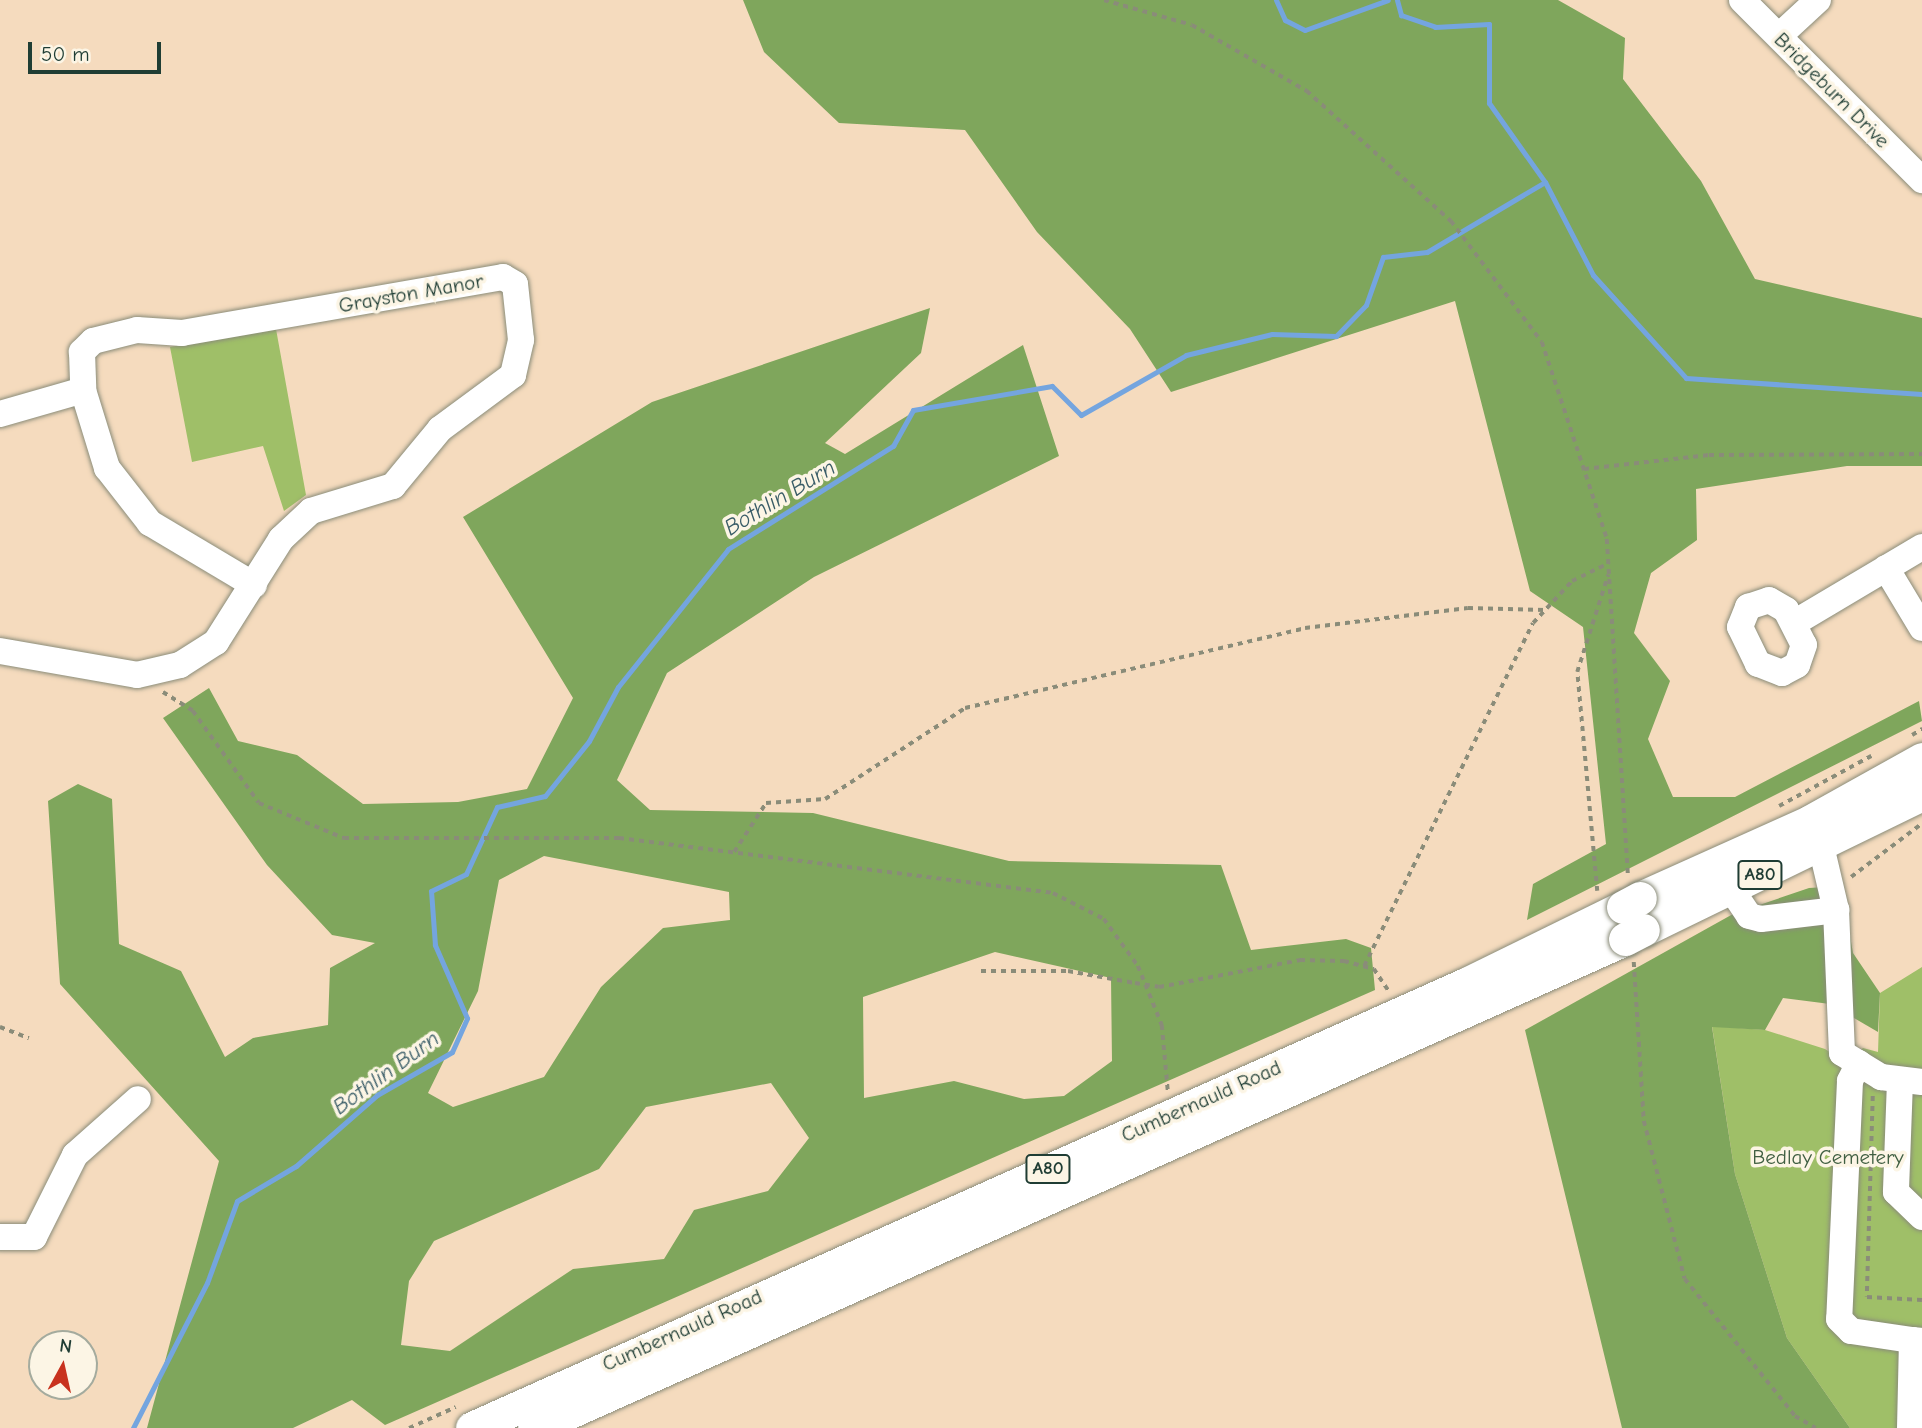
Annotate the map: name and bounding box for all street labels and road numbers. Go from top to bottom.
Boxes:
street label: Bridgeburn Drive [1769,27,1895,153]
street label: Grayston Manor [337,268,485,318]
road number: A80 [1737,860,1783,890]
street label: Cumbernauld Road [1117,1054,1285,1148]
road number: A80 [1025,1154,1071,1184]
street label: Cumbernauld Road [598,1283,766,1377]

